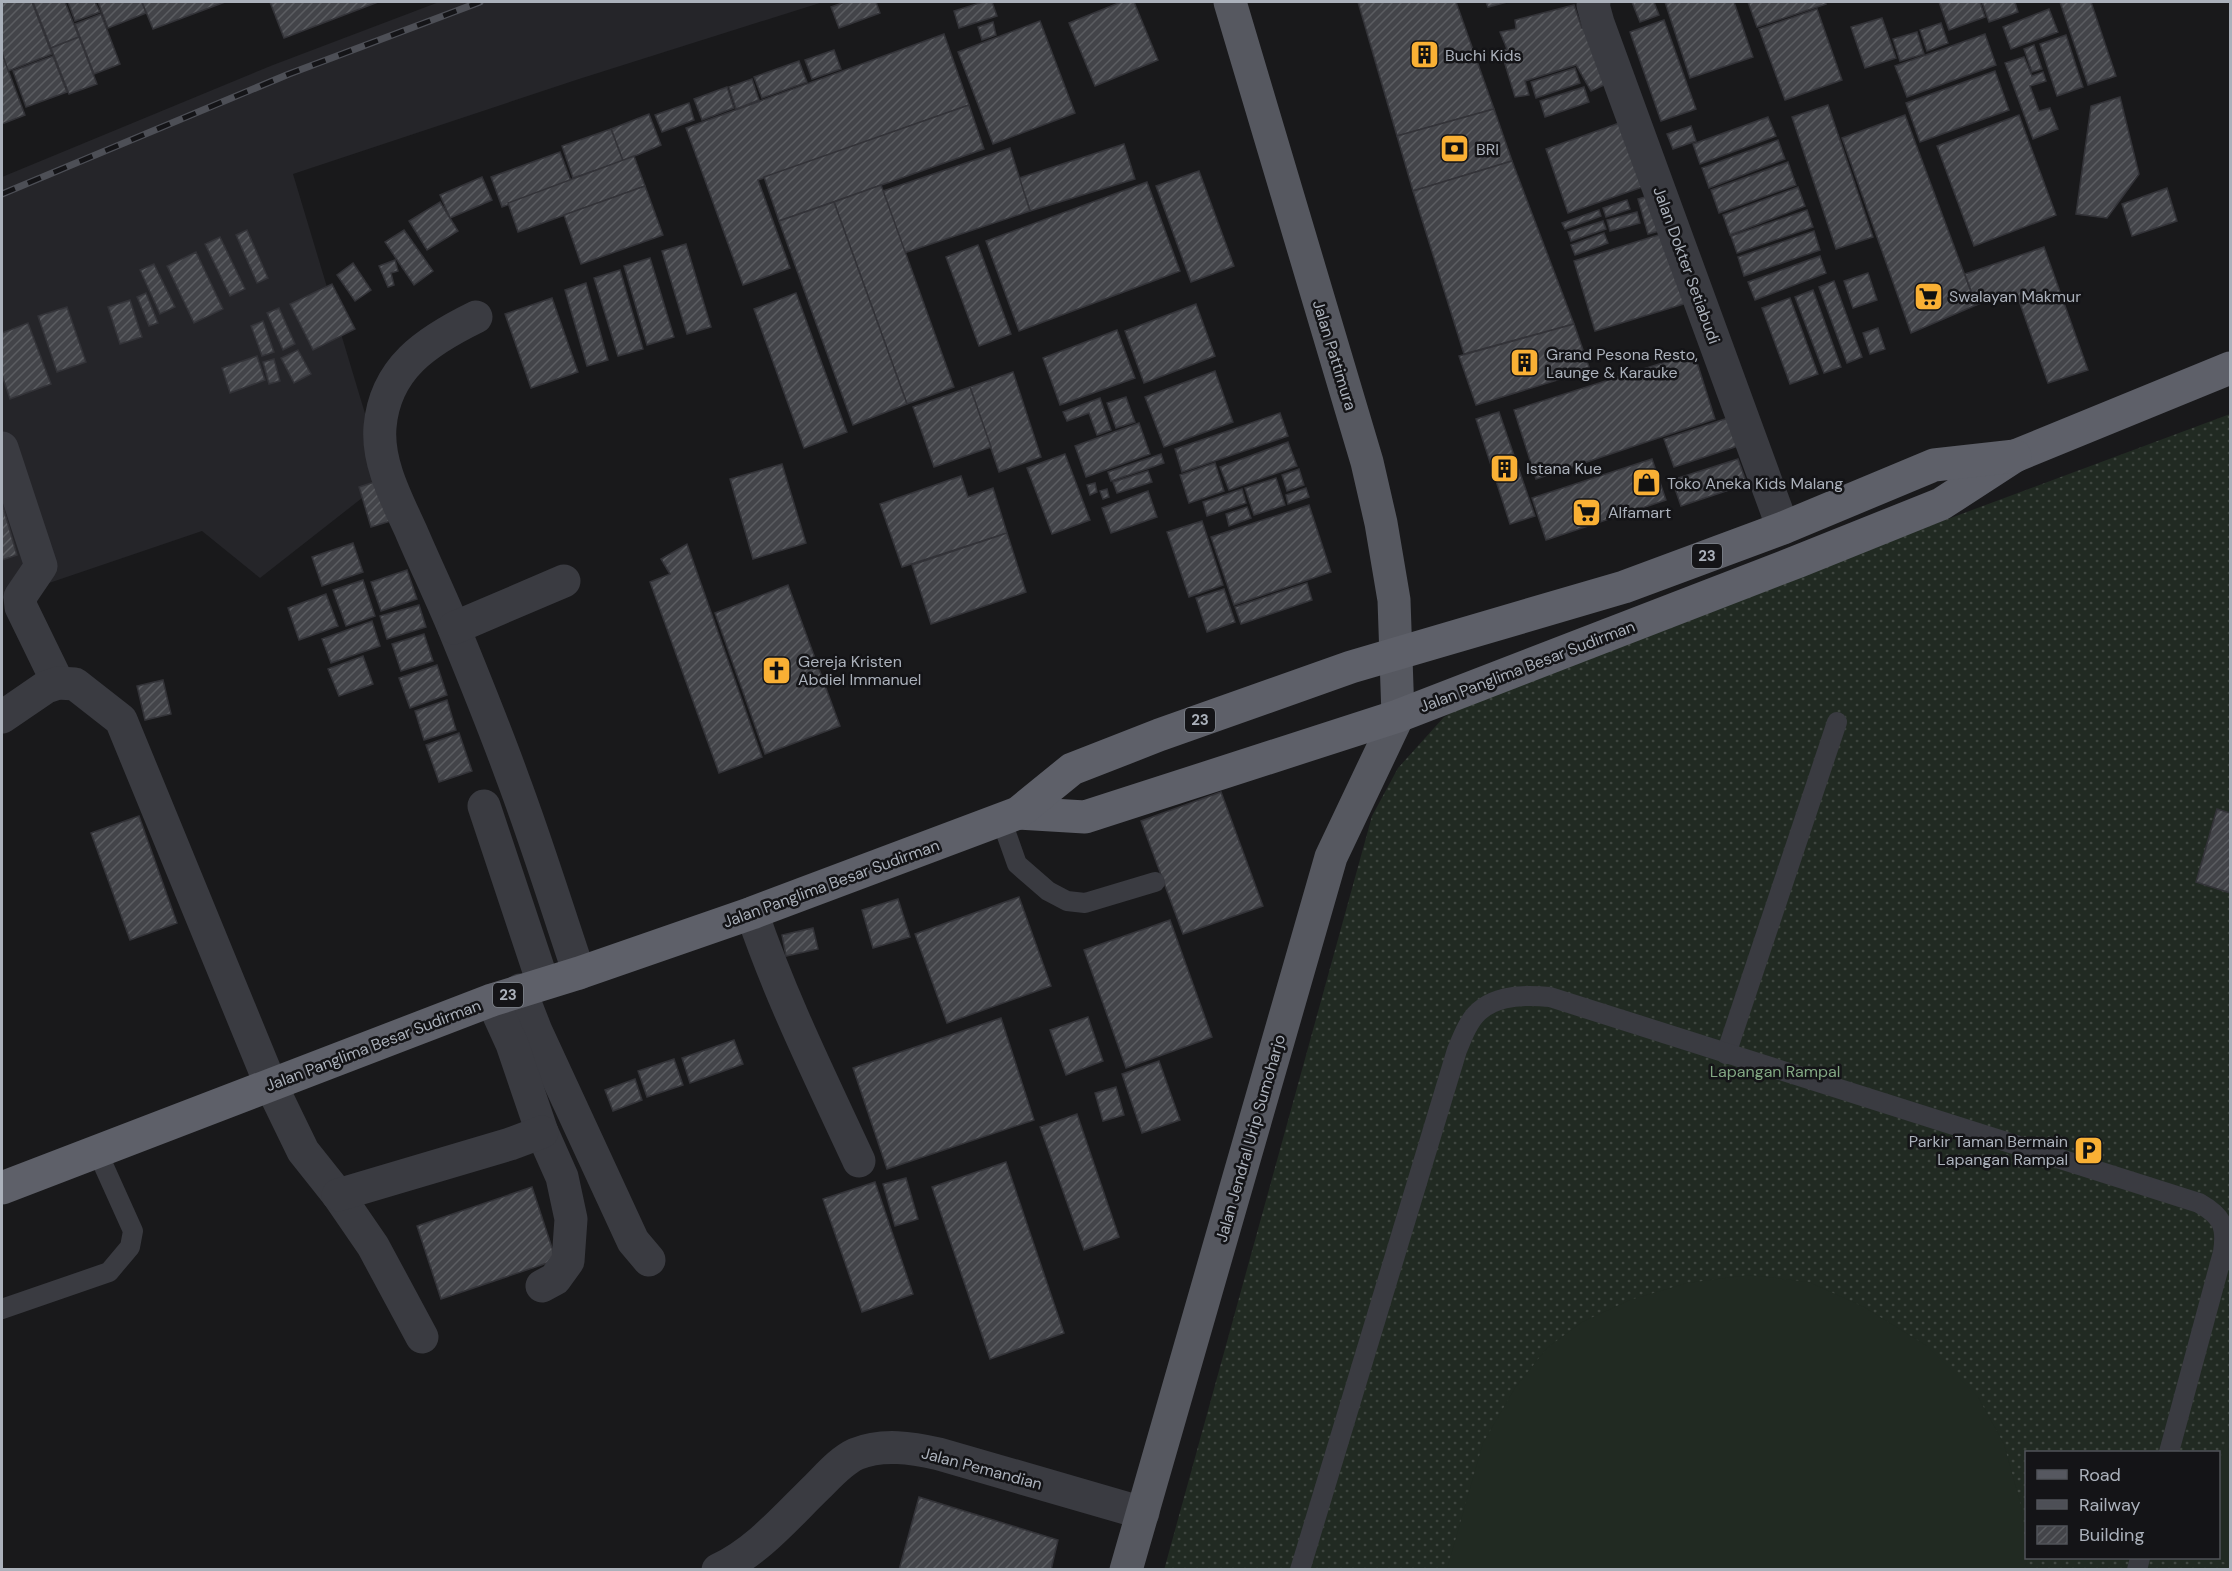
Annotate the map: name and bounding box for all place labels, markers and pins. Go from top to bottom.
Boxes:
building icon: Buchi Kids [1408,39,1440,71]
place label: Buchi Kids [1445,45,1522,66]
bank icon: BRI [1439,133,1471,165]
place label: BRI [1476,139,1499,160]
supermarket icon: Swalayan Makmur [1912,280,1944,312]
place label: Swalayan Makmur [1949,286,2081,307]
place label: Grand Pesona Resto, Launge & Karauke [1546,344,1698,383]
building icon: Grand Pesona Resto, Launge & Karauke [1509,347,1541,379]
building icon: Istana Kue [1489,452,1521,484]
place label: Istana Kue [1526,458,1602,479]
shop icon: Toko Aneka Kids Malang [1630,467,1662,499]
place label: Toko Aneka Kids Malang [1667,473,1843,494]
supermarket icon: Alfamart [1571,496,1603,528]
place label: Alfamart [1608,502,1671,523]
place label: Gereja Kristen Abdiel Immanuel [798,651,921,690]
church icon: Gereja Kristen Abdiel Immanuel [761,654,793,686]
place label: Parkir Taman Bermain Lapangan Rampal [1909,1131,2068,1170]
parking icon: Parkir Taman Bermain Lapangan Rampal [2073,1134,2105,1166]

